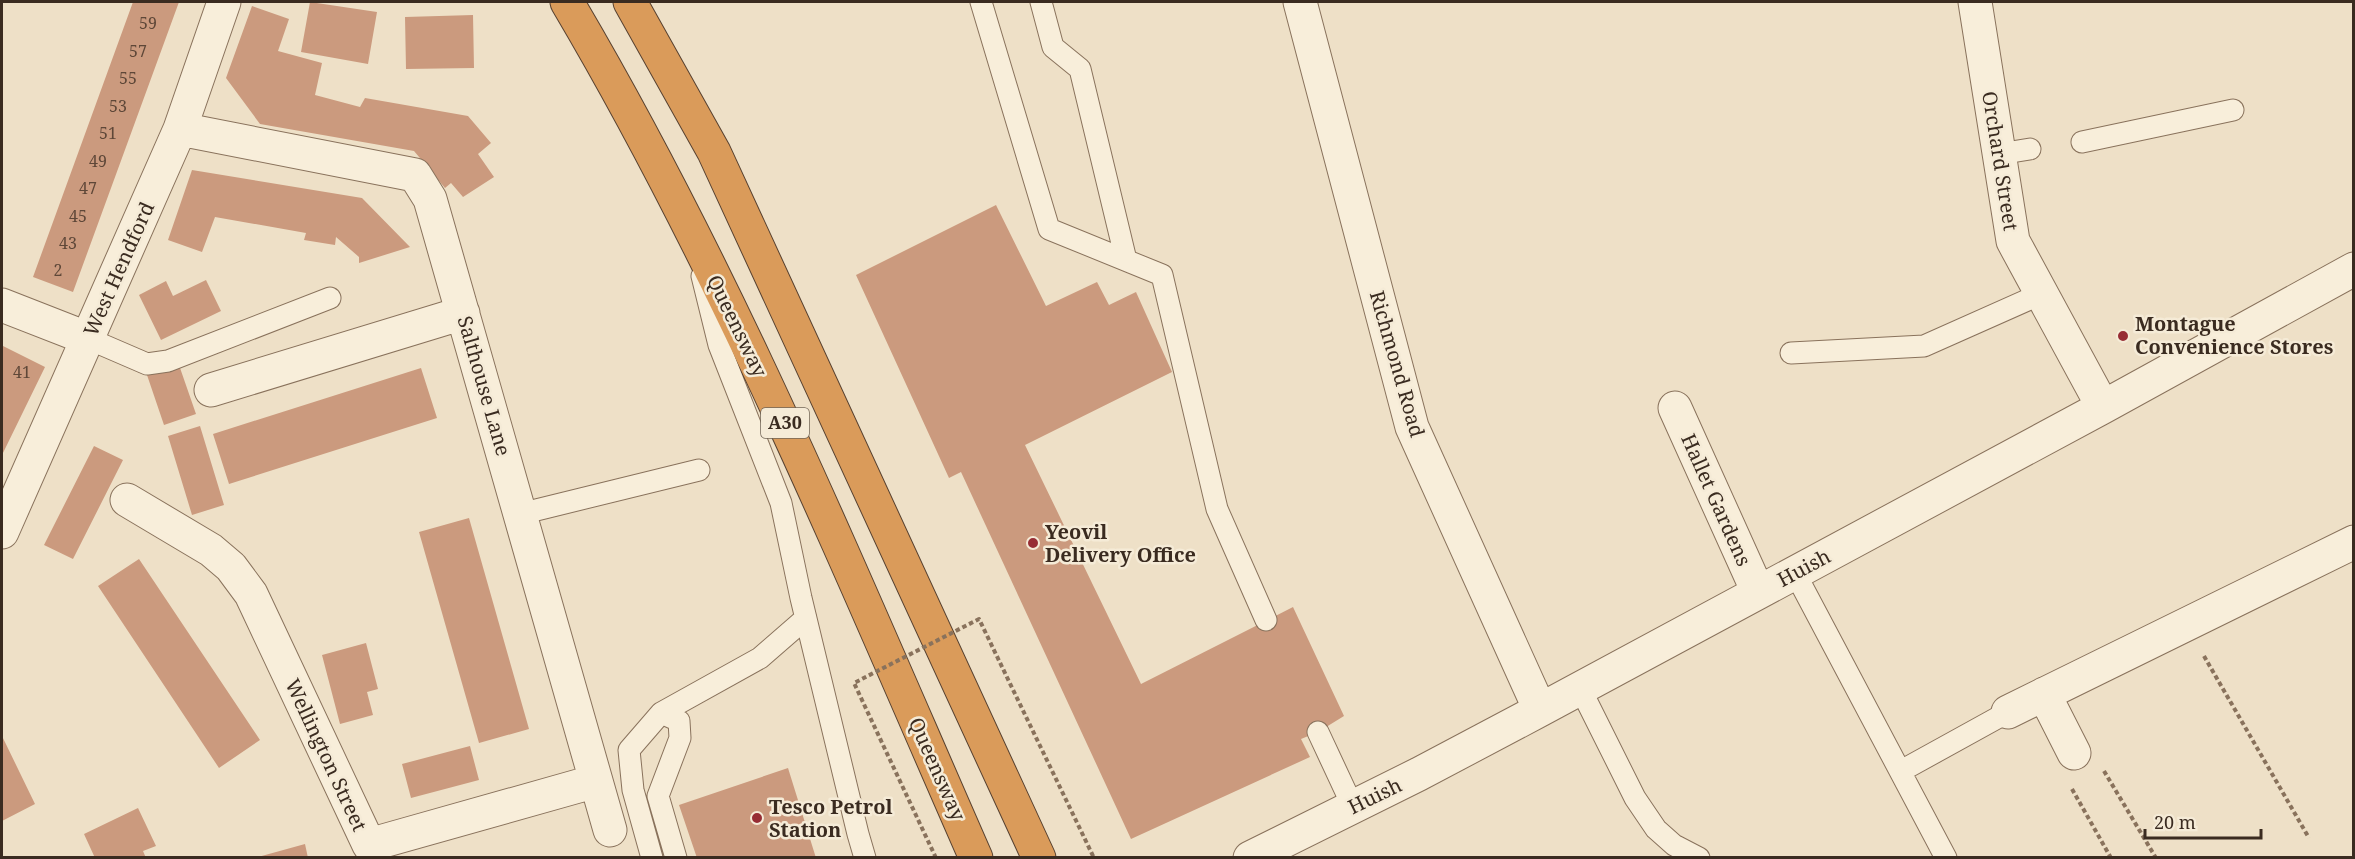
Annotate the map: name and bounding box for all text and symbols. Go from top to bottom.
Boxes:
house number: 59 [139,12,157,34]
house number: 57 [129,40,147,62]
house number: 55 [119,67,137,89]
street label: Orchard Street [1976,89,2025,233]
house number: 53 [109,95,127,117]
house number: 51 [99,122,117,144]
house number: 49 [89,150,107,172]
house number: 47 [79,177,97,199]
street label: West Hendford [77,198,160,340]
house number: 45 [69,205,87,227]
house number: 43 [59,232,77,254]
house number: 2 [54,259,62,281]
street label: Queensway [701,270,774,382]
street label: Richmond Road [1364,288,1431,440]
place label: Montague Convenience Stores [2135,310,2333,360]
street label: Salthouse Lane [452,313,517,459]
marker: Montague Convenience Stores [2116,329,2130,343]
house number: 41 [13,361,31,383]
road number: A30 [761,408,809,438]
street label: Hallet Gardens [1675,429,1758,570]
place label: Yeovil Delivery Office [1045,518,1196,568]
marker: Yeovil Delivery Office [1026,536,1040,550]
street label: Huish [1772,542,1835,593]
street label: Wellington Street [279,674,374,835]
street label: Queensway [903,713,972,825]
street label: Huish [1343,771,1406,820]
place label: Tesco Petrol Station [769,793,892,843]
scale bar [2145,802,2260,840]
text: 20 m [2154,810,2196,834]
marker: Tesco Petrol Station [750,811,764,825]

